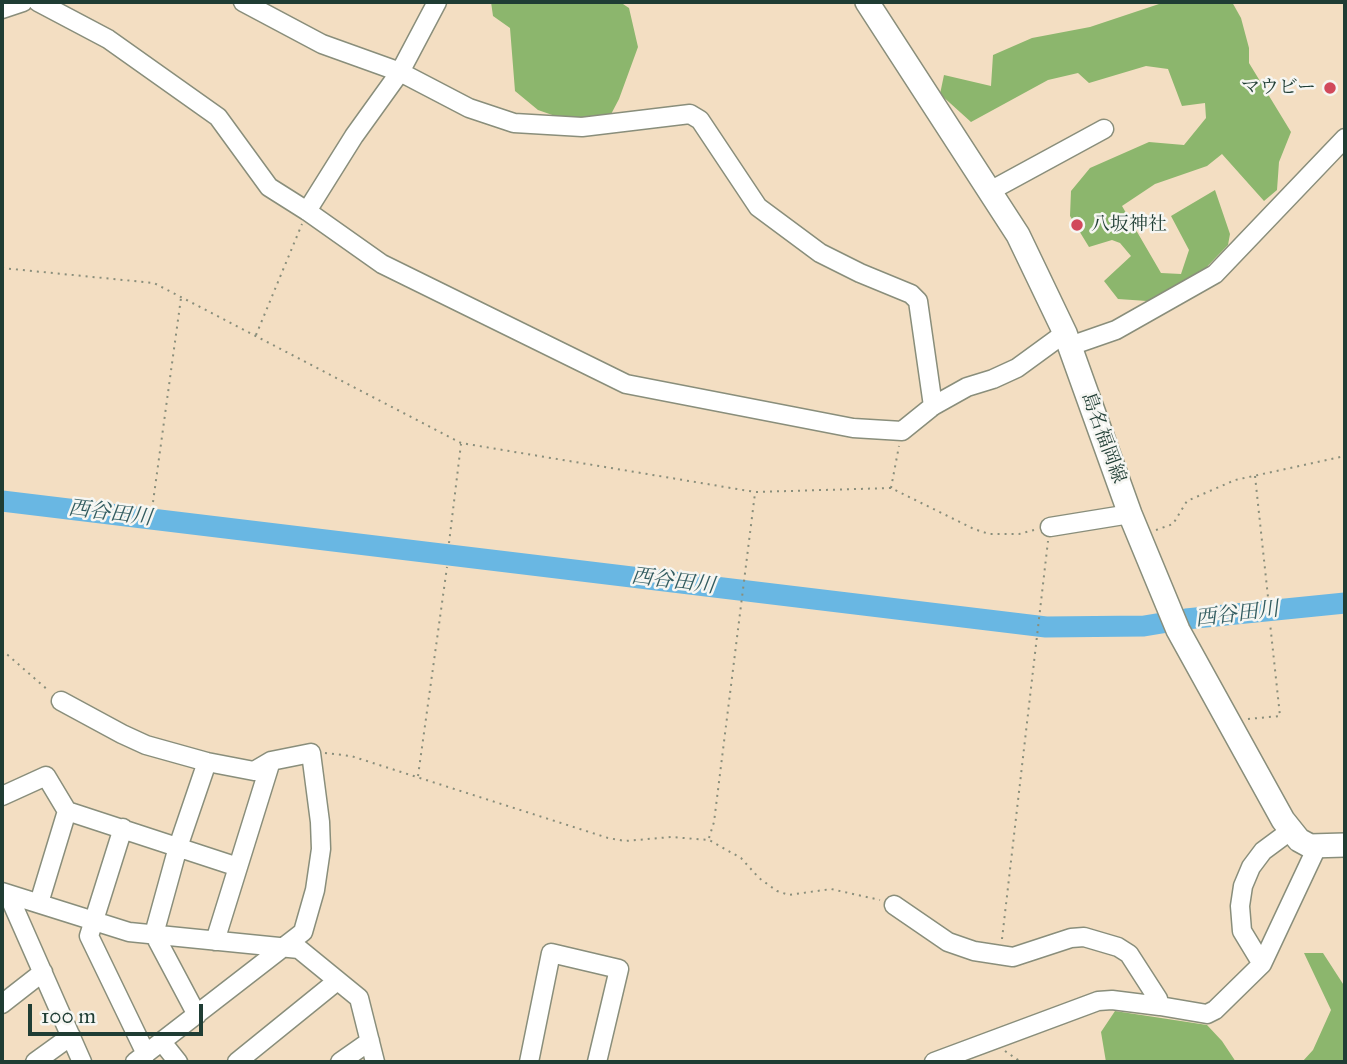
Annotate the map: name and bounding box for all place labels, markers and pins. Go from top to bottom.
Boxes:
place label: マウビー [1241,77,1316,99]
marker: マウビー [1322,80,1338,96]
place label: 八坂神社 [1091,214,1167,236]
marker: 八坂神社 [1069,217,1085,233]

